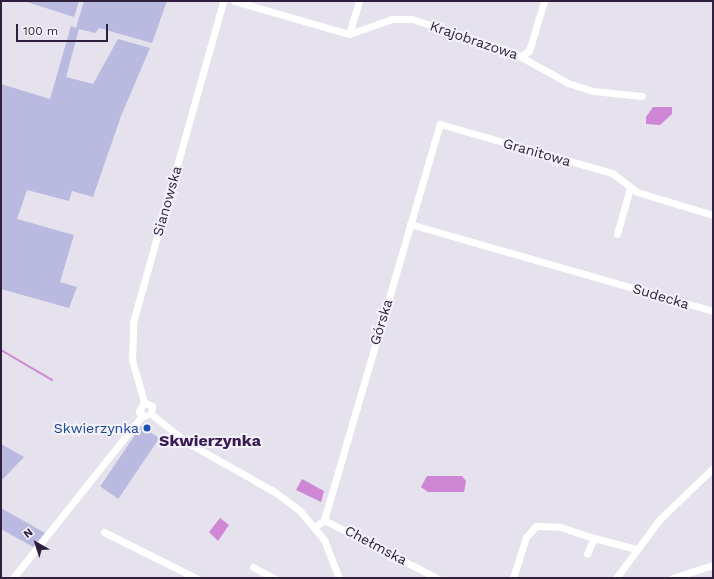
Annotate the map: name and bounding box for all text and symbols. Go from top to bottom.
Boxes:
scale bar [18,16,110,42]
street label: Krajobrazowa [428,17,520,63]
text: 100 m [23,24,58,38]
street label: Granitowa [501,134,573,170]
street label: Sianowska [149,164,185,238]
street label: Sudecka [631,279,691,313]
street label: Górska [366,297,396,347]
place label: Skwierzynka [54,420,139,436]
marker: Skwierzynka [142,423,152,433]
district label: Skwierzynka [159,431,261,451]
street label: Chełmska [342,522,410,568]
north arrow [16,523,56,563]
text: N [21,526,35,541]

